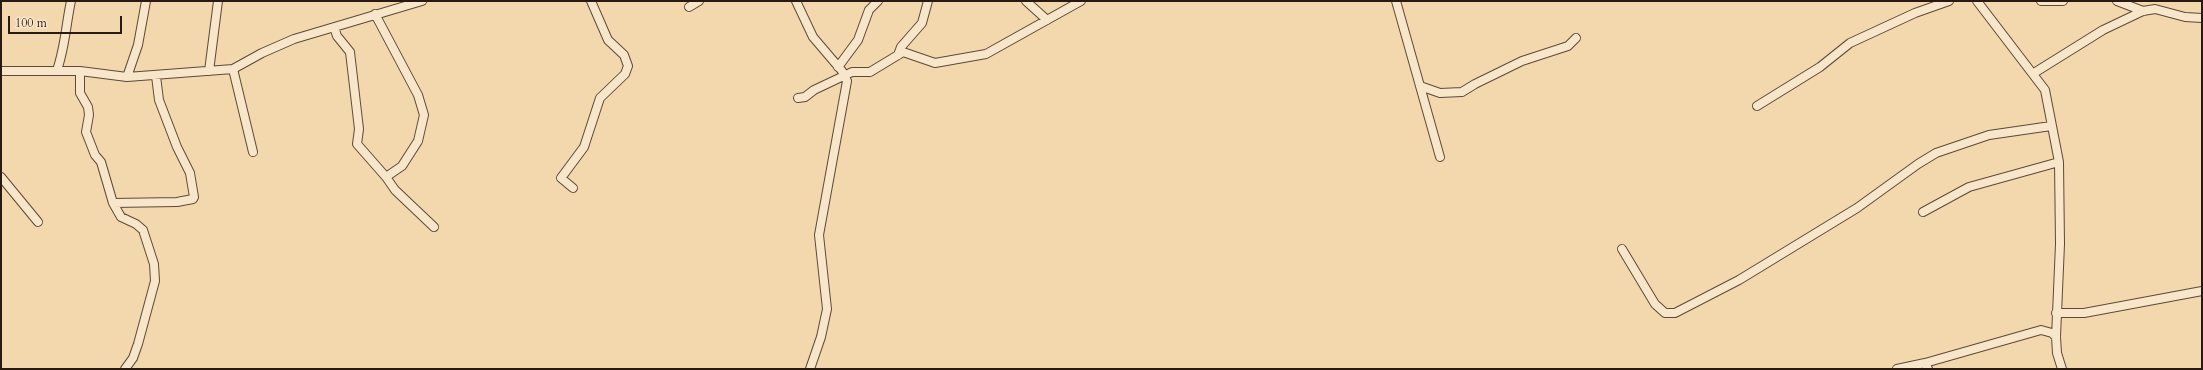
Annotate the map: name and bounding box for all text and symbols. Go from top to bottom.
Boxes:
scale bar [10,8,124,34]
text: 100 m [15,15,47,31]

